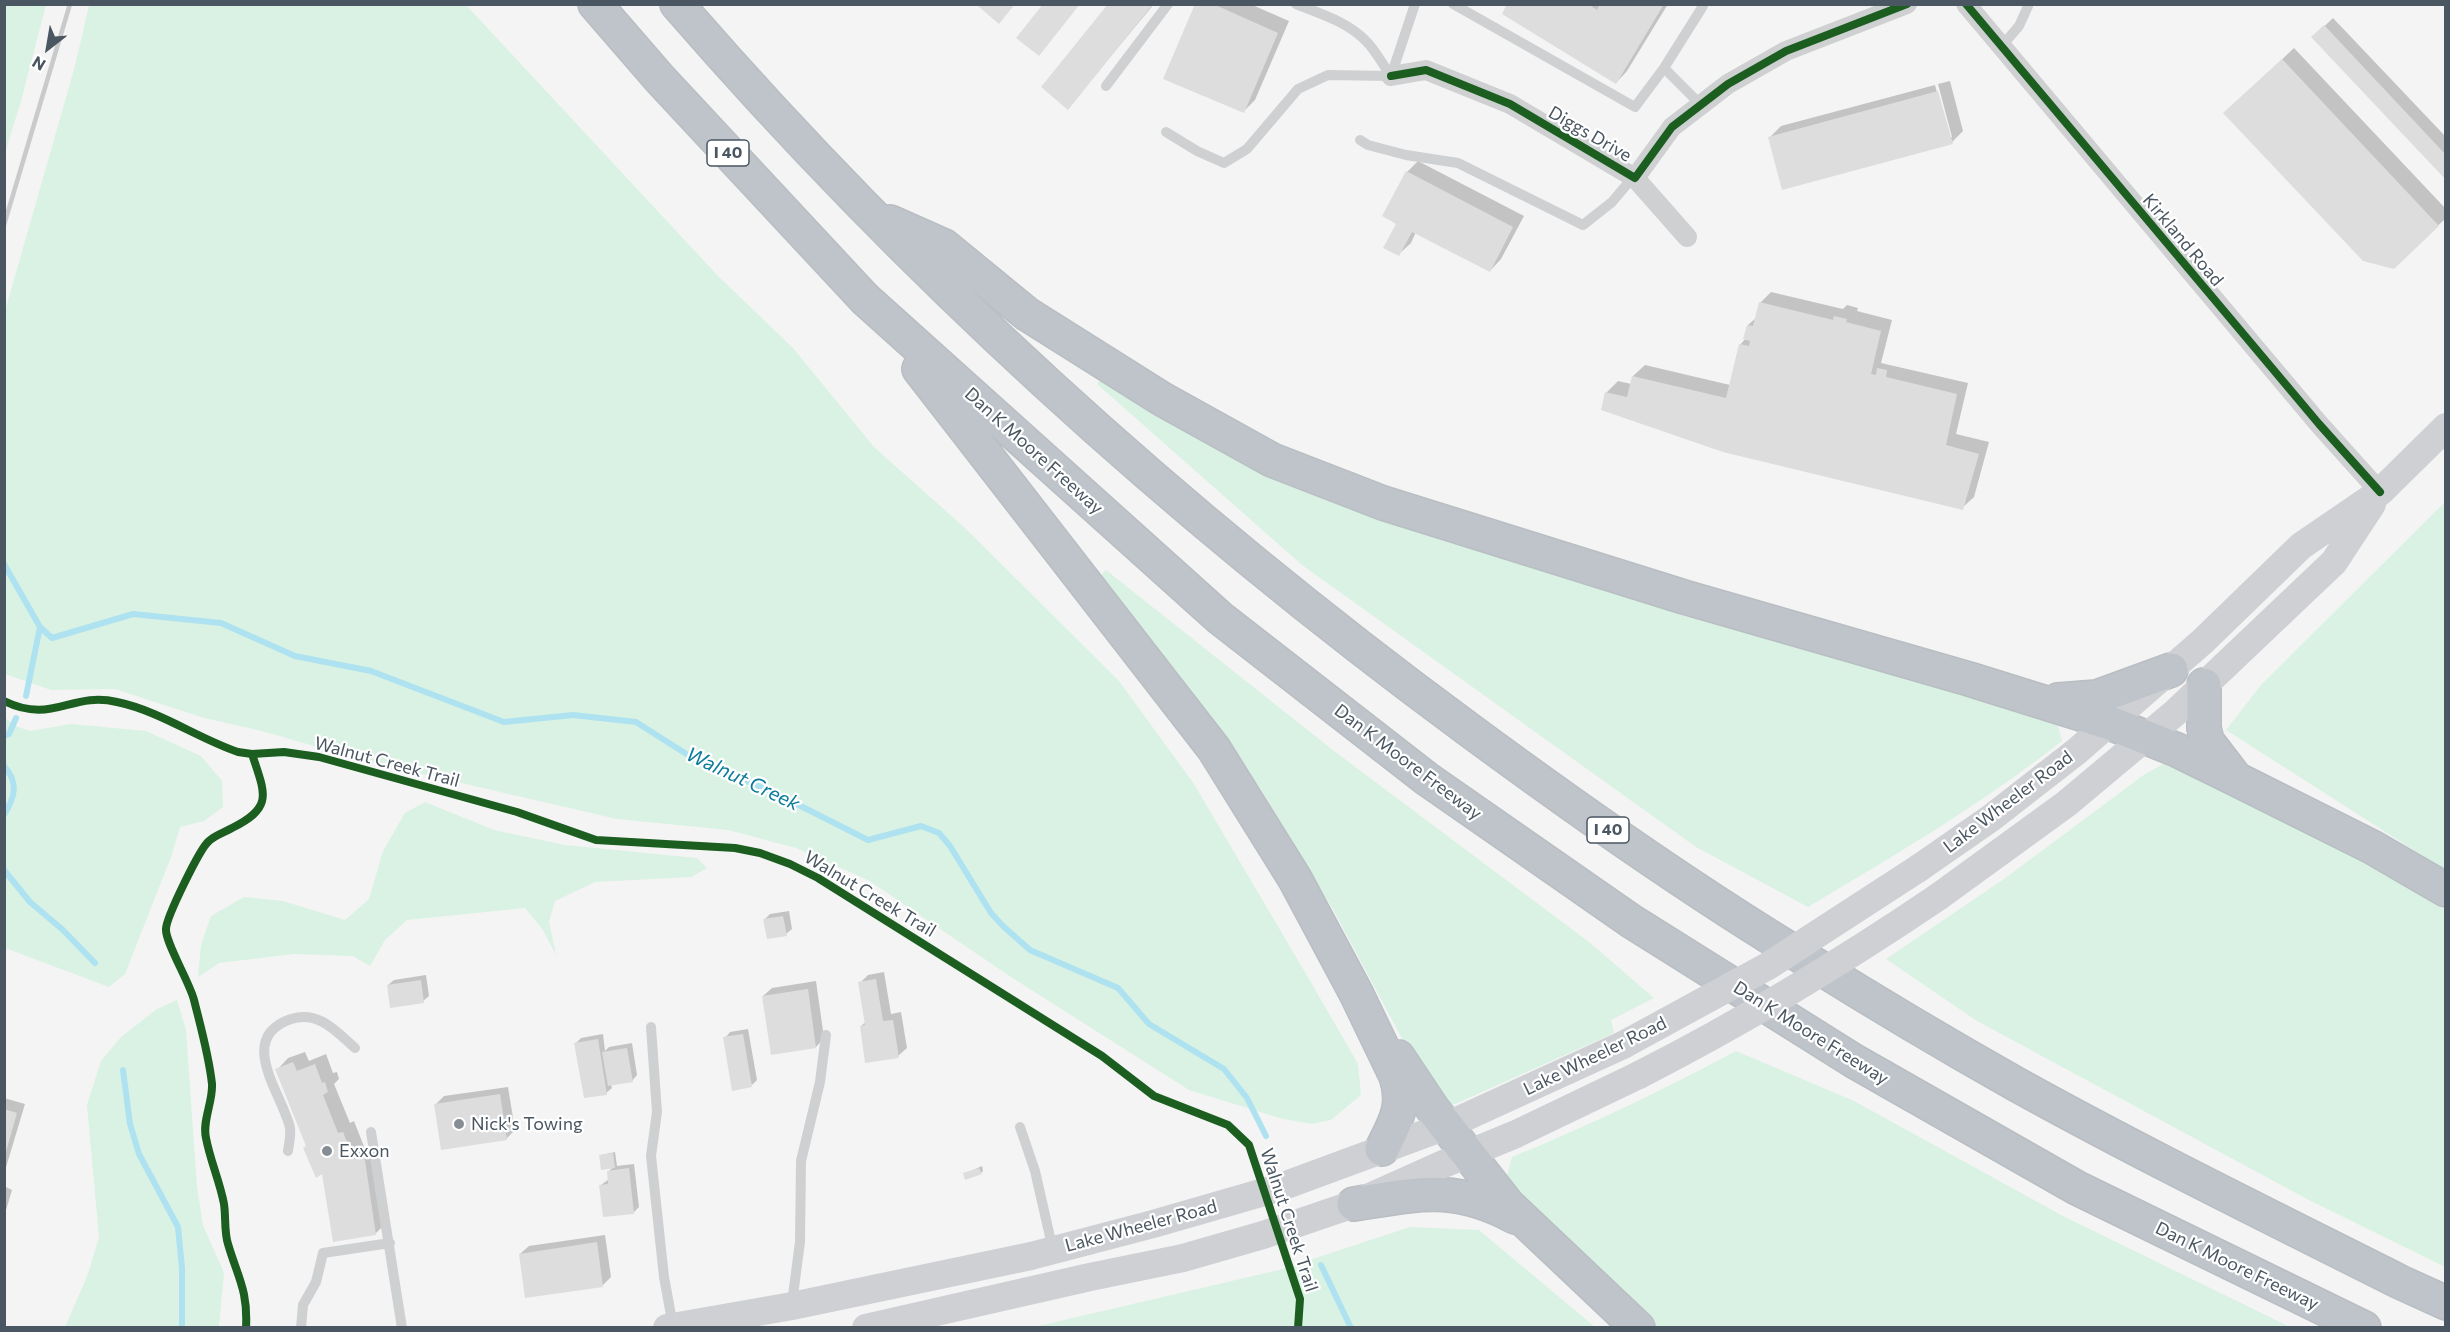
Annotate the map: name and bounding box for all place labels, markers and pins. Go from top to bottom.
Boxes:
place label: Nick's Towing [471,1113,583,1135]
marker: Nick's Towing [452,1117,466,1131]
place label: Exxon [339,1140,389,1162]
marker: Exxon [320,1144,334,1158]

